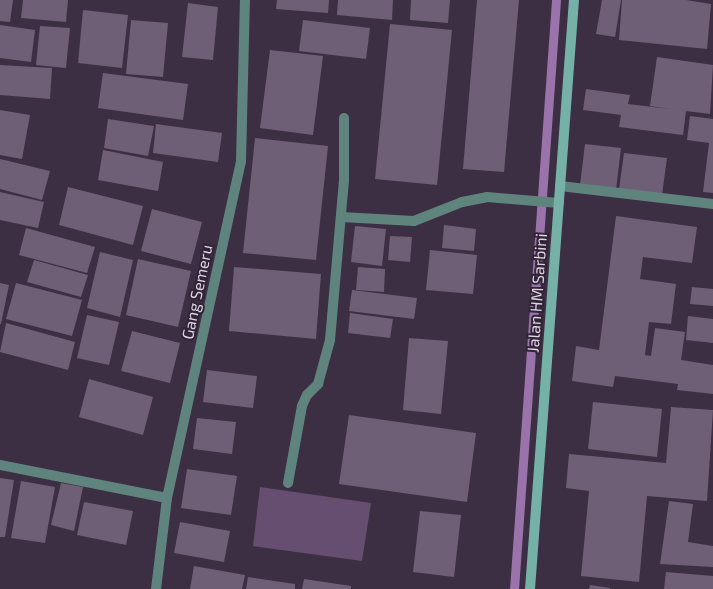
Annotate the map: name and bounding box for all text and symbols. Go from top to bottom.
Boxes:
street label: Jalan HM Sarbini [523,233,551,353]
street label: Gang Semeru [178,243,216,341]

